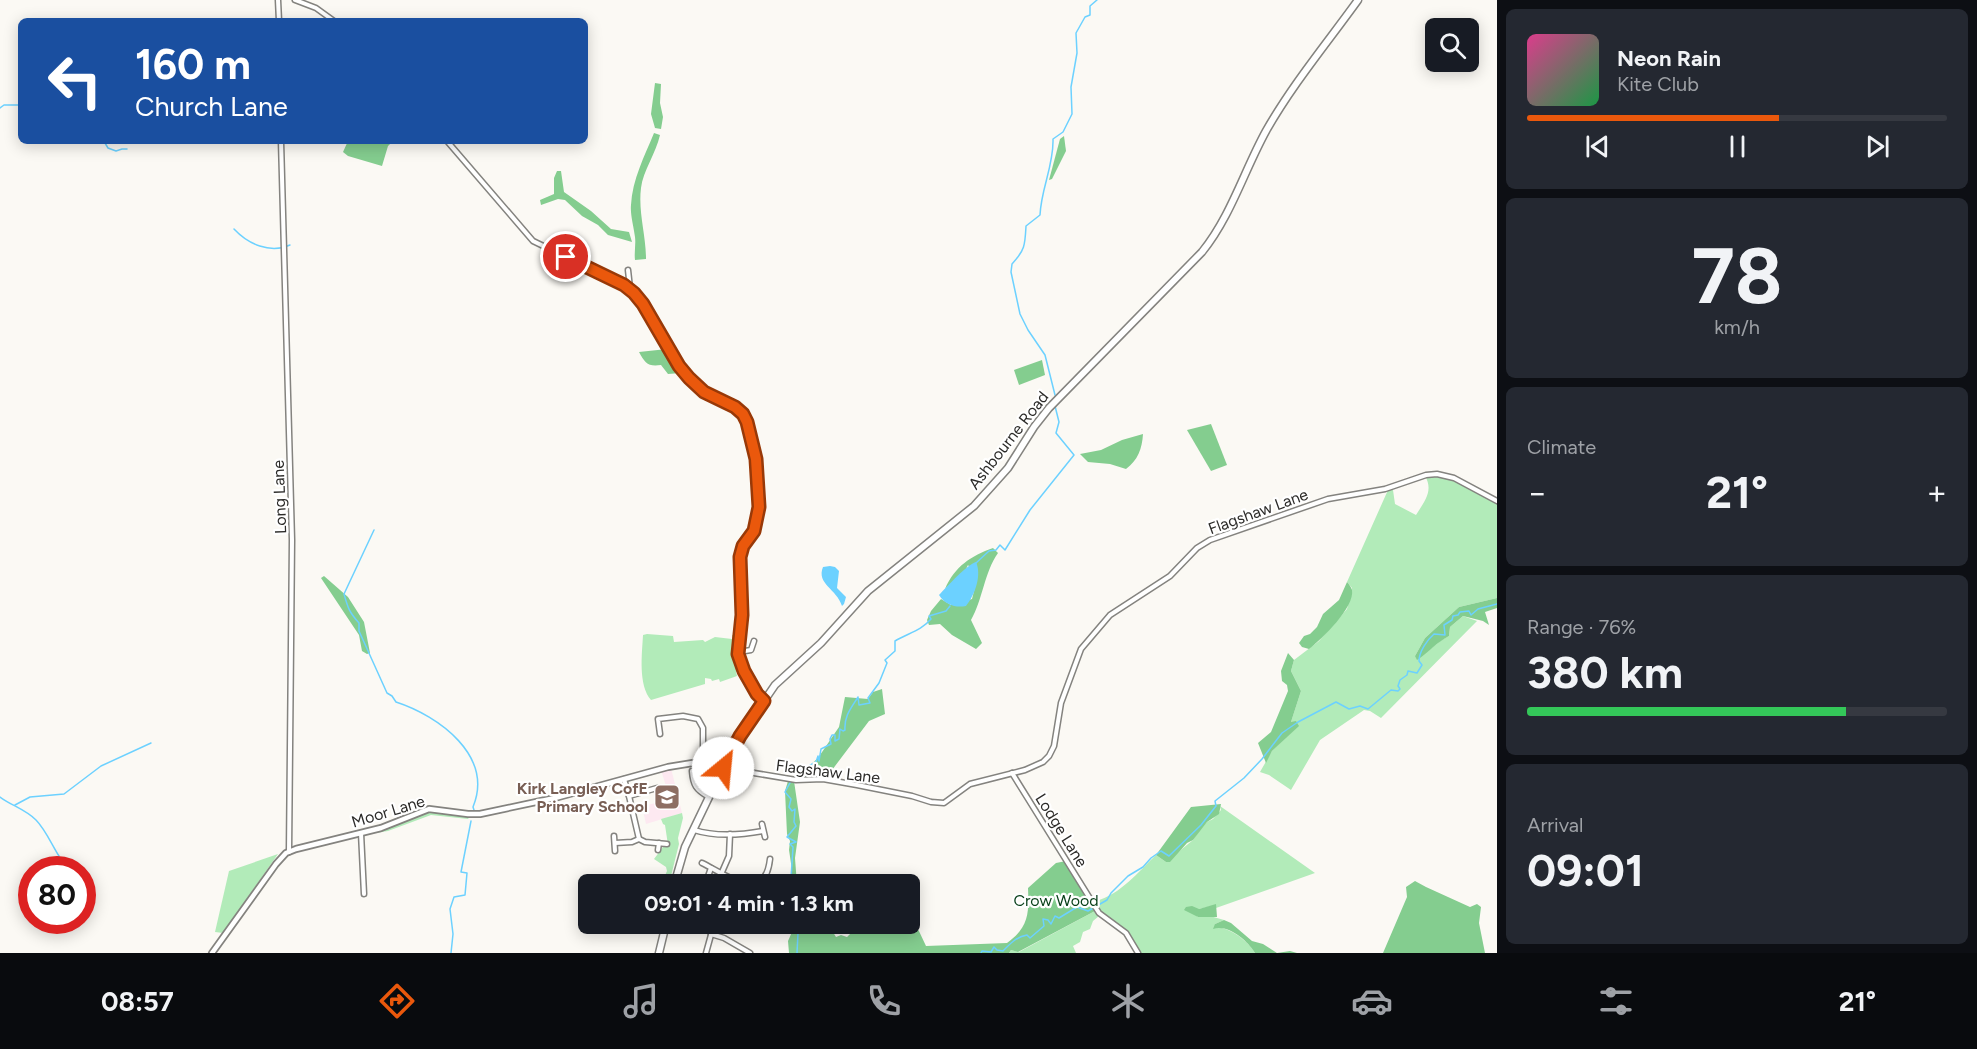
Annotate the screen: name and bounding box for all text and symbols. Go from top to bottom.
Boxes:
map controls [1425,18,1479,72]
button: search [1425,18,1479,72]
text: 160 m [135,39,251,90]
icon: left [36,42,114,120]
text: Neon Rain [1617,45,1721,72]
text: Kite Club [1617,72,1699,96]
text: Church Lane [135,90,288,123]
icon: previous [1581,130,1614,163]
icon: pause [1721,130,1754,163]
icon: next [1861,130,1894,163]
text: 78 [1691,229,1783,323]
pin [540,231,591,282]
icon: arrive [549,240,582,273]
text: km/h [1714,315,1760,339]
street label: Ashbourne Road [964,388,1052,493]
text: Climate [1527,435,1596,459]
street label: Long Lane [269,459,290,534]
text: 21° [1706,465,1768,519]
text: − [1527,473,1548,512]
text: + [1926,473,1947,512]
street label: Flagshaw Lane [1206,485,1311,538]
text: Range · 76% [1527,615,1636,639]
text: 380 km [1527,645,1683,699]
position arrow [691,736,755,800]
street label: Flagshaw Lane [775,756,881,787]
place label: Kirk Langley CofE Primary School [517,779,648,816]
school or university icon: Kirk Langley CofE Primary School [652,782,682,812]
street label: Lodge Lane [1031,790,1092,871]
street label: Moor Lane [349,791,427,832]
text: Arrival [1527,813,1583,837]
text: 09:01 [1527,843,1644,897]
speed limit sign: 80 [18,856,96,934]
text: 09:01 · 4 min · 1.3 km [644,890,854,917]
park label: Crow Wood [1013,891,1099,910]
icon: directions [376,980,418,1022]
icon: music [620,980,662,1022]
icon: phone [863,980,905,1022]
icon: climate [1107,980,1149,1022]
icon: car [1351,980,1393,1022]
icon: filters [1595,980,1637,1022]
text: 08:57 [101,985,174,1018]
text: 21° [1839,985,1876,1018]

